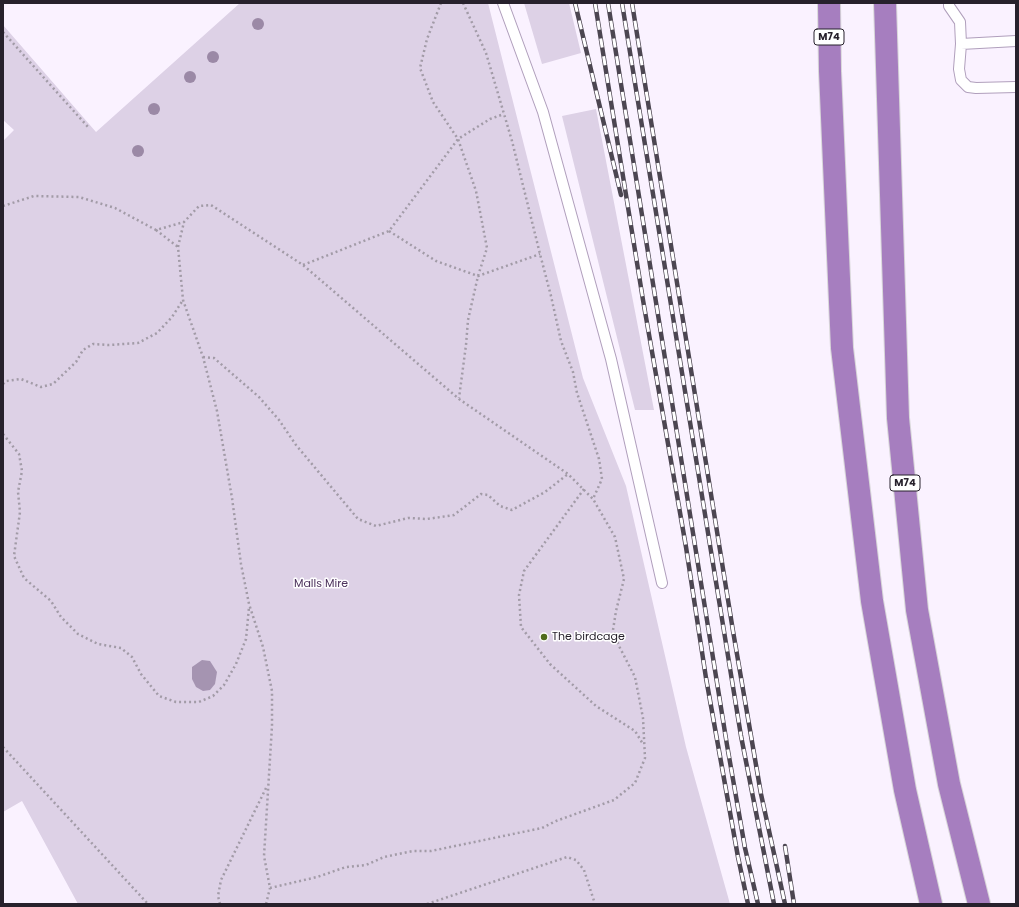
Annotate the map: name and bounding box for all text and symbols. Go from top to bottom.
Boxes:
road number: M74 [814,29,844,45]
road number: M74 [890,475,920,491]
park label: Malls Mire [294,577,348,591]
place label: The birdcage [552,630,625,644]
marker: The birdcage [539,632,549,642]

